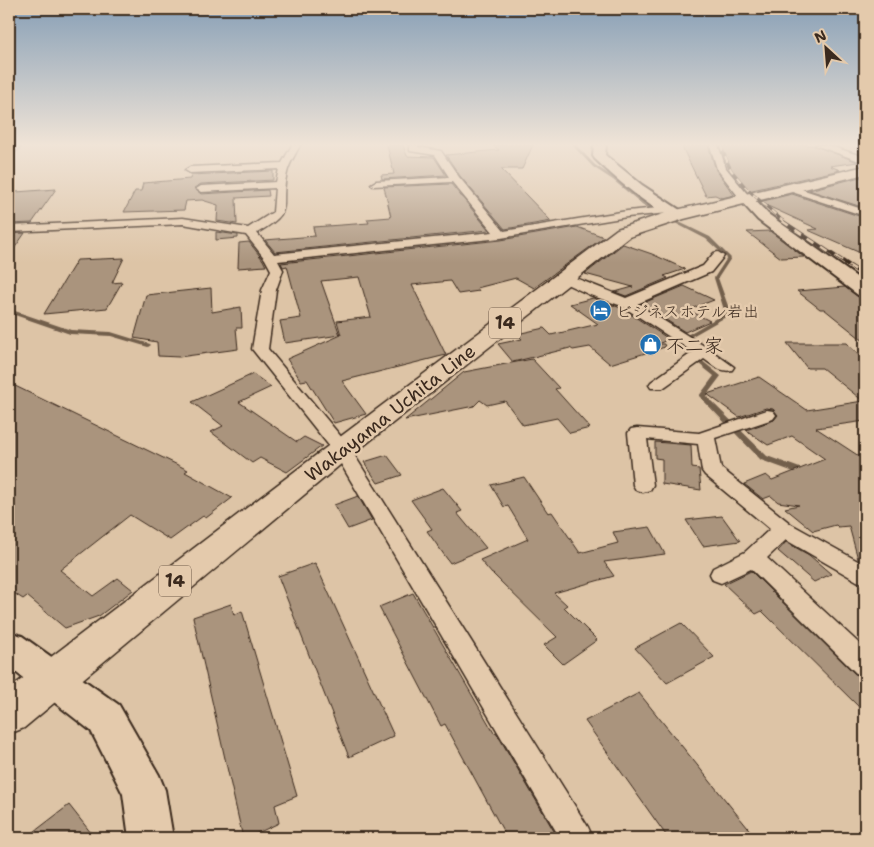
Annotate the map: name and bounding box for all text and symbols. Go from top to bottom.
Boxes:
north arrow [802,22,852,72]
text: N [811,26,829,47]
hotel icon: ビジネスホテル岩出 [588,299,612,323]
place label: ビジネスホテル岩出 [616,301,759,322]
road number: 14 [489,307,521,338]
shop icon: 不二家 [638,333,662,357]
place label: 不二家 [666,333,723,358]
street label: Wakayama Uchita Line [299,338,481,488]
road number: 14 [159,566,191,596]

